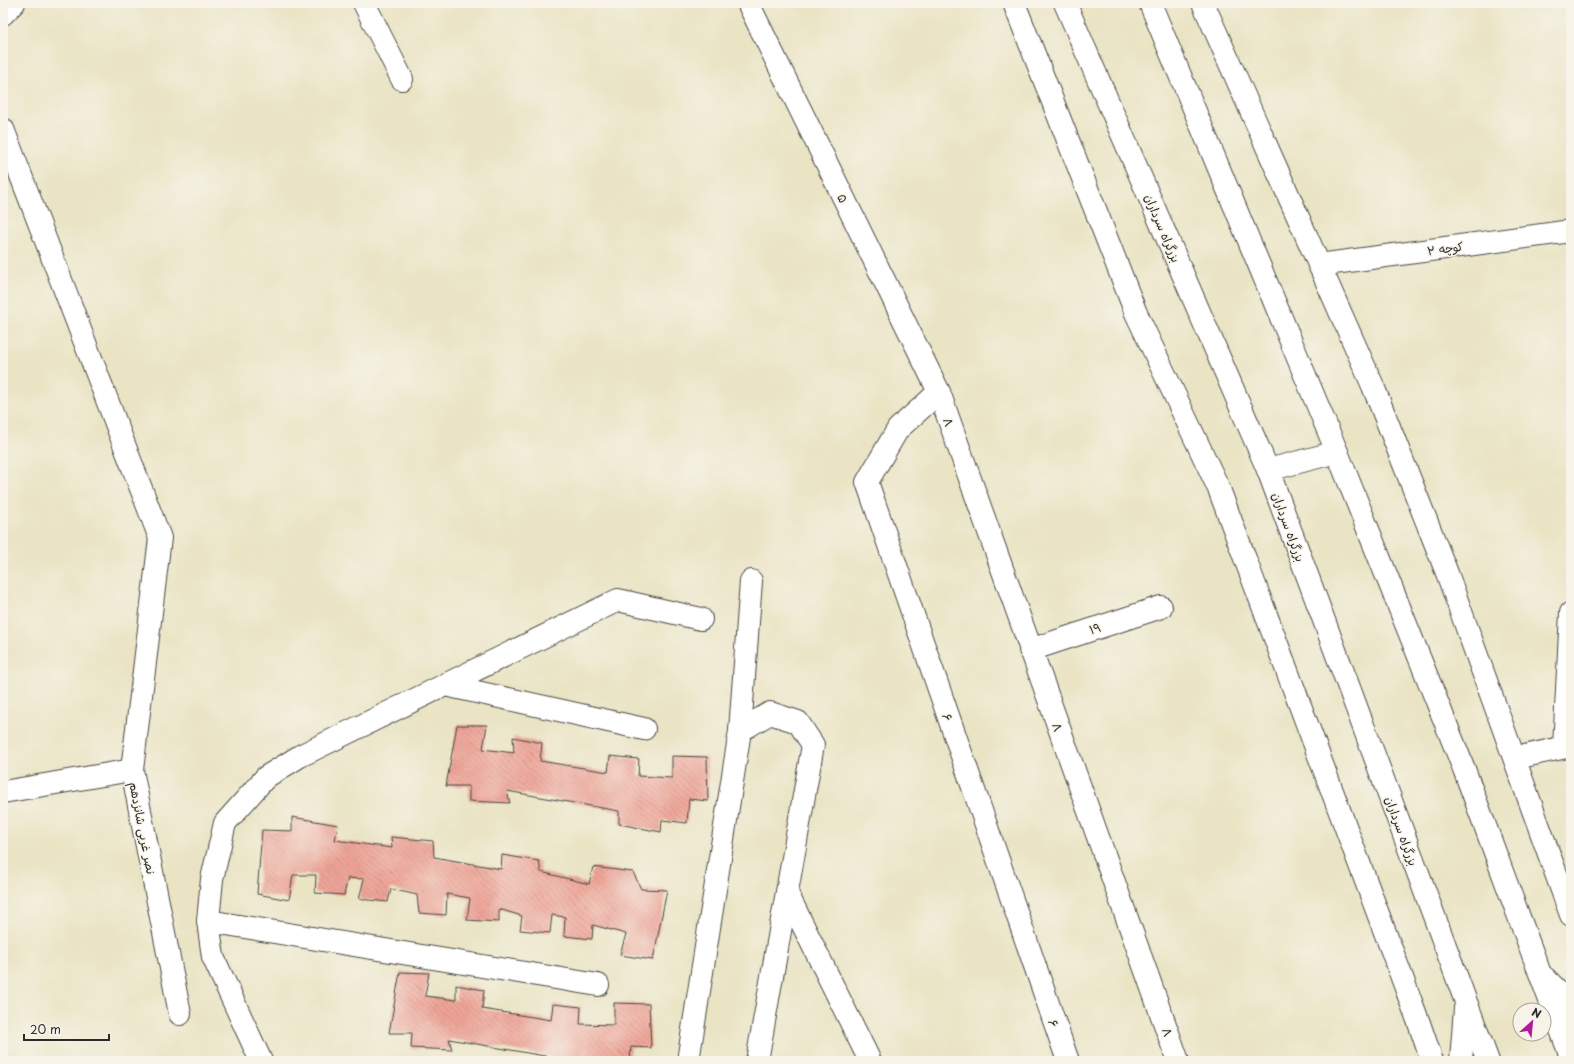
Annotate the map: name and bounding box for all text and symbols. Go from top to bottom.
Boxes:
street label: ۵ [833,190,853,206]
street label: بزرگراه سرداران [1140,191,1186,265]
street label: کوچه ۲ [1426,237,1464,259]
street label: ۸ [939,415,959,429]
street label: بزرگراه سرداران [1268,490,1310,564]
street label: ۱۹ [1087,618,1103,638]
street label: ۶ [938,711,958,723]
street label: ۸ [1048,720,1068,734]
street label: نصر غربی شانزدهم [124,780,161,876]
street label: بزرگراه سرداران [1381,794,1423,868]
north arrow [1512,1002,1552,1042]
text: N [1529,1003,1545,1022]
scale bar [24,1016,109,1042]
street label: ۶ [1044,1017,1064,1029]
text: 20 m [30,1020,61,1038]
street label: ۸ [1158,1025,1178,1039]

